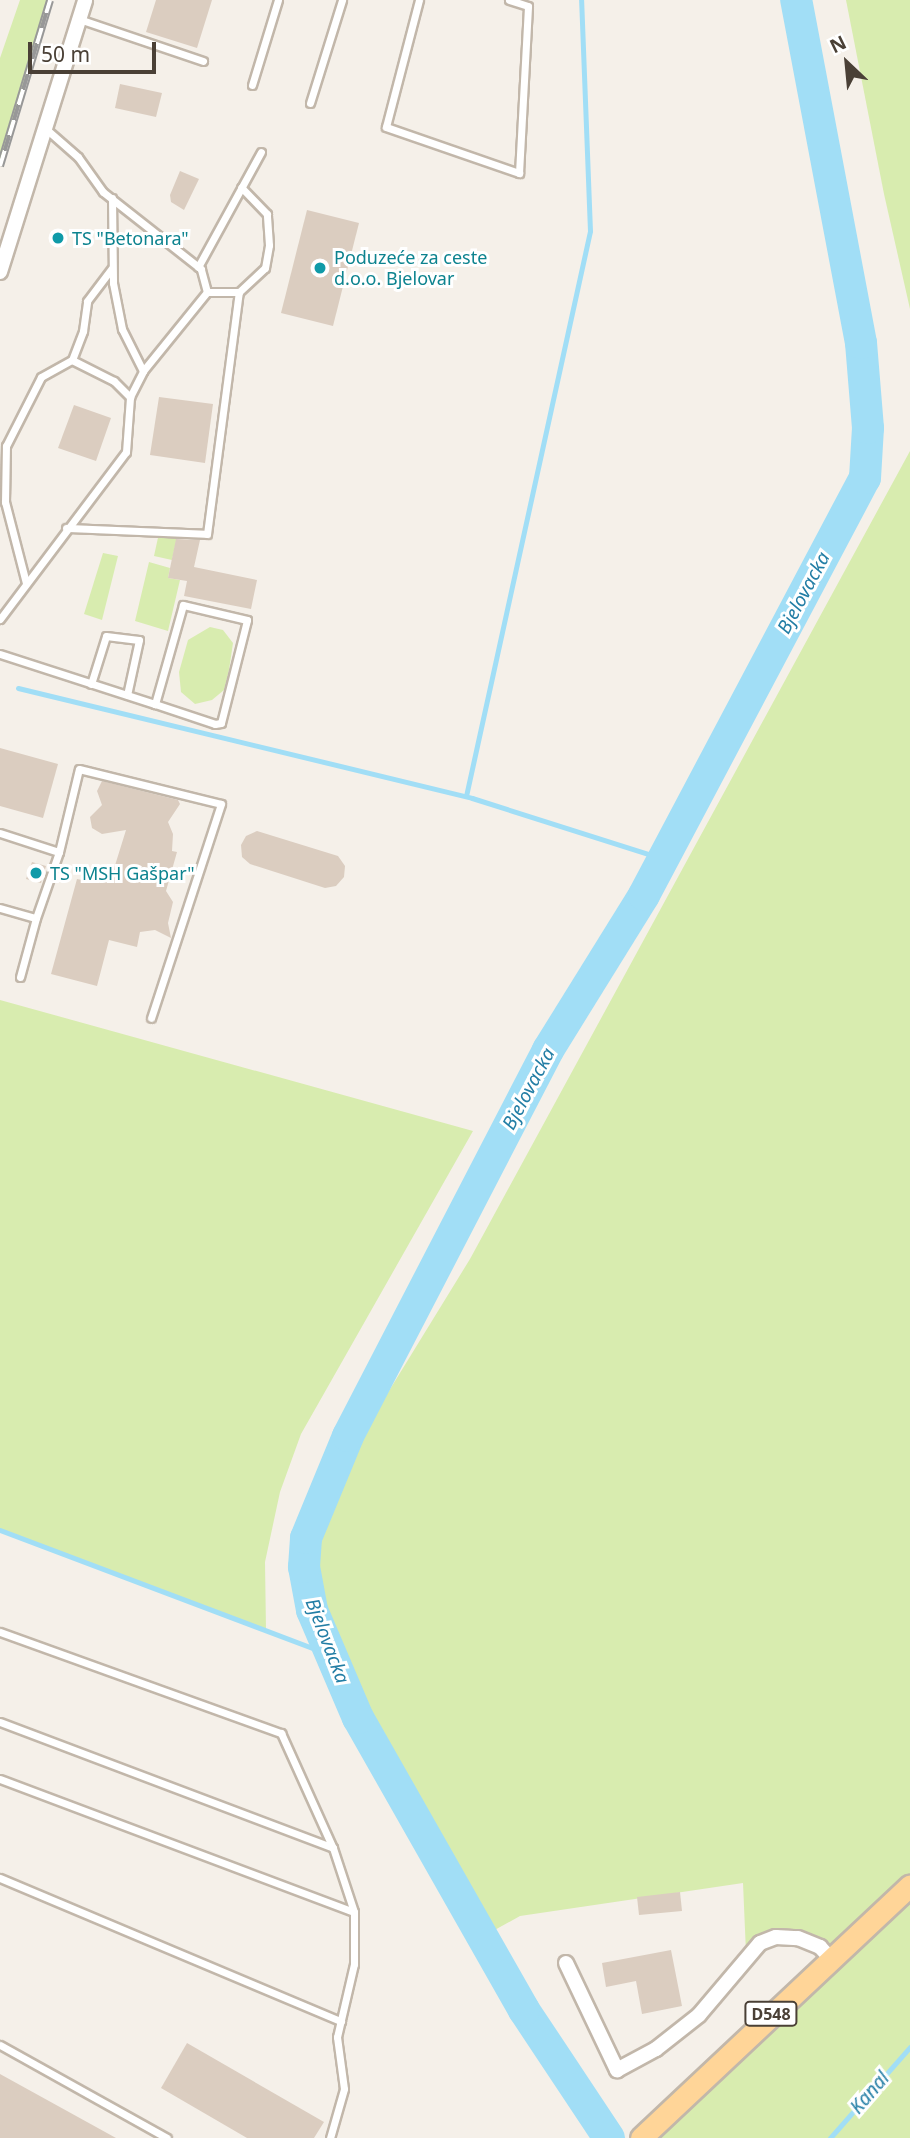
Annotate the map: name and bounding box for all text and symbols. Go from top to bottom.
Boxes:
scale bar [32,28,159,72]
north arrow [812,28,882,98]
text: N [825,29,850,59]
text: 50 m [41,40,90,68]
place label: TS "Betonara" [72,227,189,249]
marker: TS "Betonara" [50,230,66,246]
place label: Poduzeće za ceste d.o.o. Bjelovar [334,247,487,290]
marker: Poduzeće za ceste d.o.o. Bjelovar [312,260,328,276]
water label: Bjelovacka [773,548,835,638]
place label: TS "MSH Gašpar" [50,862,195,884]
marker: TS "MSH Gašpar" [28,865,44,881]
water label: Bjelovacka [498,1044,560,1134]
water label: Bjelovacka [300,1595,354,1687]
road number: D548 [743,2002,799,2026]
water label: Kanal [846,2067,894,2119]

